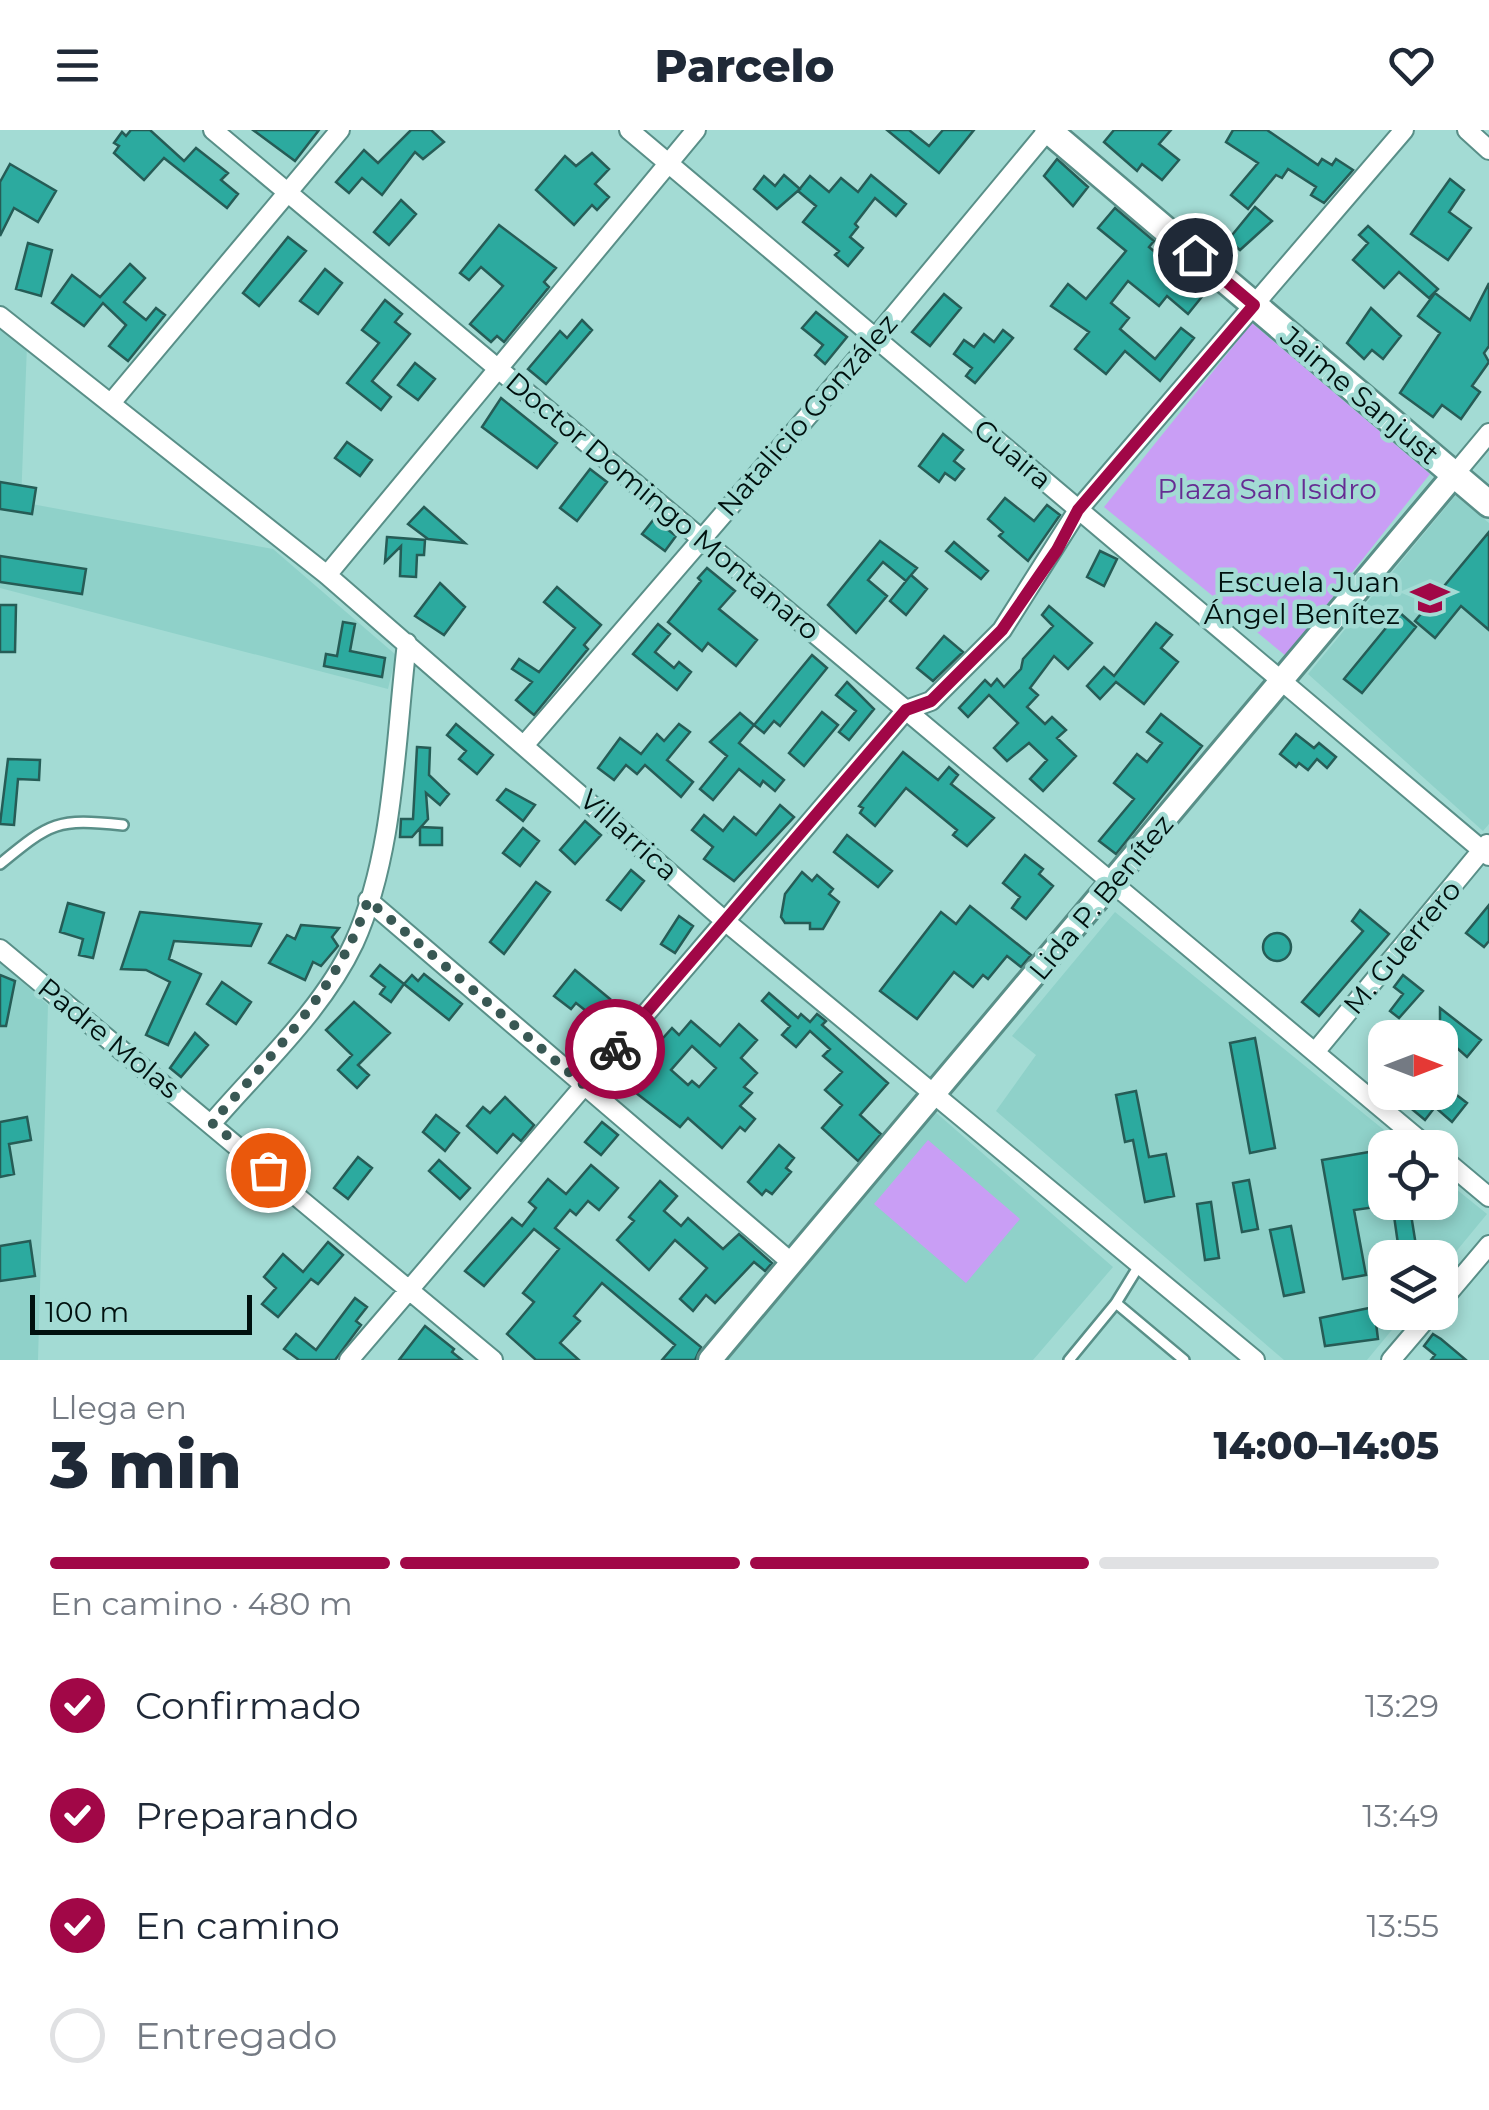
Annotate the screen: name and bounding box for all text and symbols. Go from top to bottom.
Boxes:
icon: menu [50,38,105,93]
text: Parcelo [654,38,835,93]
icon: heart [1384,38,1439,93]
pin [1153,213,1238,298]
icon: home [1168,228,1223,283]
street label: Natalicio González [710,307,904,523]
street label: Jaime Sanjust [1273,318,1446,471]
street label: Doctor Domingo Montanaro [499,365,827,647]
street label: Guaira [967,412,1059,496]
park label: Plaza San Isidro [1157,472,1377,506]
place label: Escuela Juan Ángel Benítez [1204,565,1400,631]
school or university icon: Escuela Juan Ángel Benítez [1409,577,1451,619]
street label: Villarrica [573,782,685,888]
street label: Lida P. Benítez [1022,807,1180,987]
street label: M. Guerrero [1336,873,1468,1021]
street label: Padre Molas [31,971,187,1105]
courier [565,999,665,1099]
north arrow [1368,1020,1458,1110]
map controls [1368,1020,1458,1330]
icon: bike [588,1022,643,1077]
pin [226,1128,311,1213]
button: locate [1368,1130,1458,1220]
icon: bag [241,1143,296,1198]
button: layers [1368,1240,1458,1330]
scale bar [30,1290,252,1334]
text: 100 m [45,1295,129,1329]
text: Llega en [50,1388,187,1427]
text: 14:00–14:05 [1213,1422,1439,1469]
text: 3 min [50,1425,242,1504]
text: En camino · 480 m [50,1584,353,1623]
icon: check [50,1678,105,1733]
text: Confirmado [135,1682,361,1729]
text: 13:29 [1365,1686,1439,1725]
icon: check [50,1788,105,1843]
text: Preparando [135,1792,359,1839]
text: 13:49 [1362,1796,1439,1835]
icon: check [50,1898,105,1953]
text: En camino [135,1902,340,1949]
text: 13:55 [1367,1906,1439,1945]
text: Entregado [135,2012,337,2059]

